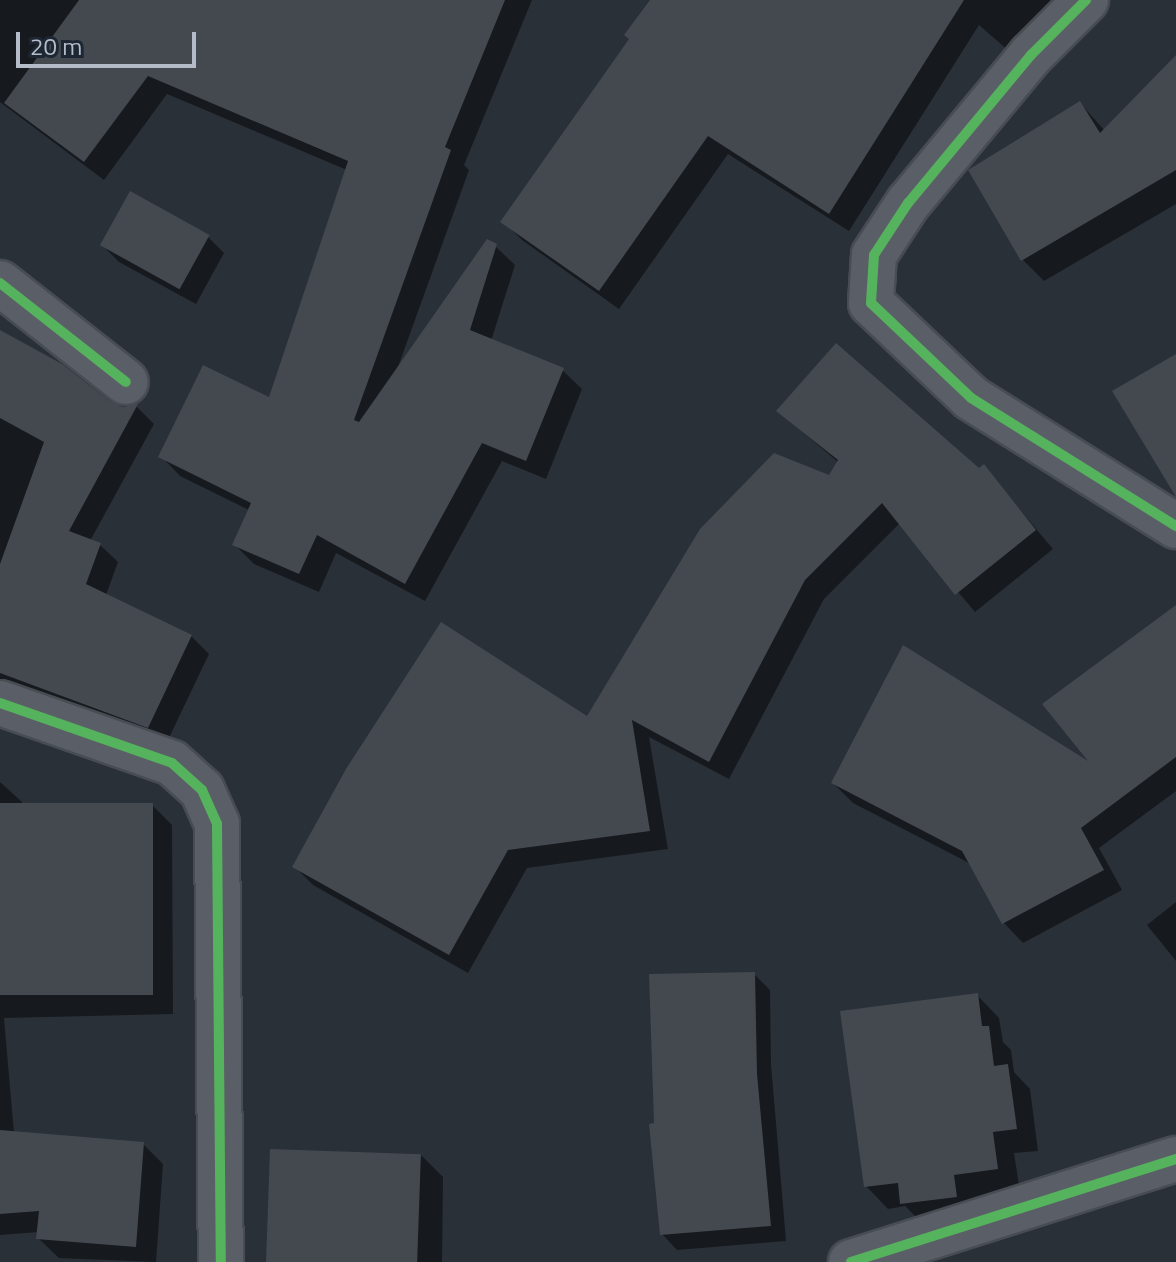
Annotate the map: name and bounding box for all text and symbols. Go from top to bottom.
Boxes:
scale bar [20,16,200,66]
text: 20 m [30,28,82,64]

